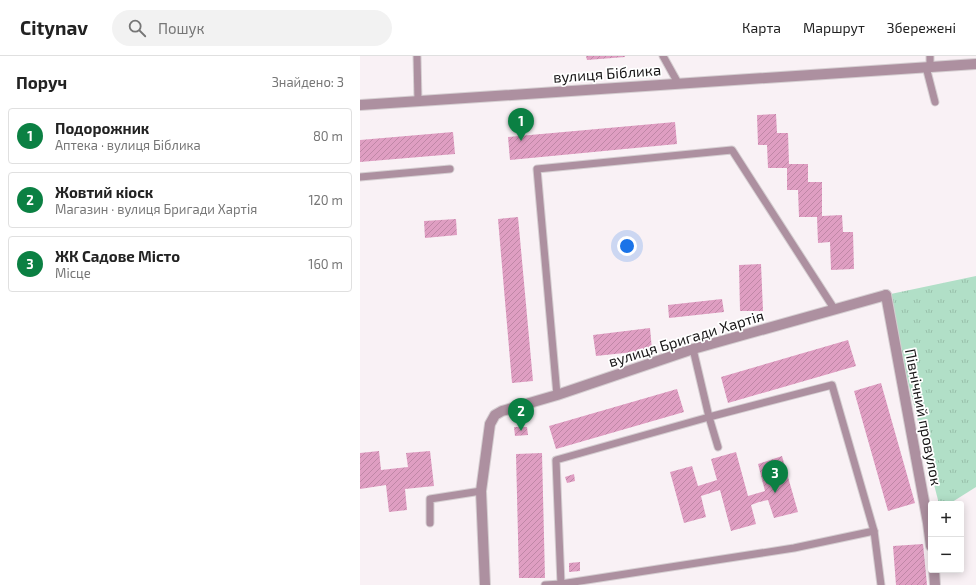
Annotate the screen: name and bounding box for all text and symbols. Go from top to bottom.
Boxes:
search box [112,10,392,46]
text: Citynav [20,16,88,39]
icon: search [126,17,148,39]
text: Пошук [158,19,205,37]
text: Карта [742,19,781,36]
text: Маршрут [803,19,865,36]
text: Збережені [887,19,956,36]
street label: вулиця Біблика [552,60,662,87]
text: Поруч [16,72,67,92]
text: Знайдено: 3 [272,74,344,90]
pin: 1 [508,108,534,141]
text: Подорожник [55,119,149,137]
text: 1 [27,128,33,144]
text: 80 m [313,128,343,144]
text: Аптека · вулиця Біблика [55,137,201,153]
text: Жовтий кіоск [55,183,153,201]
text: 2 [26,192,34,208]
text: 120 m [308,192,343,208]
text: Магазин · вулиця Бригади Хартія [55,201,257,217]
your location [617,236,637,256]
text: ЖК Садове Місто [55,247,180,265]
text: 3 [26,256,34,272]
text: 160 m [308,256,343,272]
text: Місце [55,265,91,281]
street label: вулиця Бригади Хартія [606,306,766,371]
street label: Північний провулок [901,347,946,487]
pin: 2 [508,398,534,431]
pin: 3 [762,460,788,493]
map controls [928,501,964,573]
button: + [928,501,964,537]
button: − [928,537,964,573]

